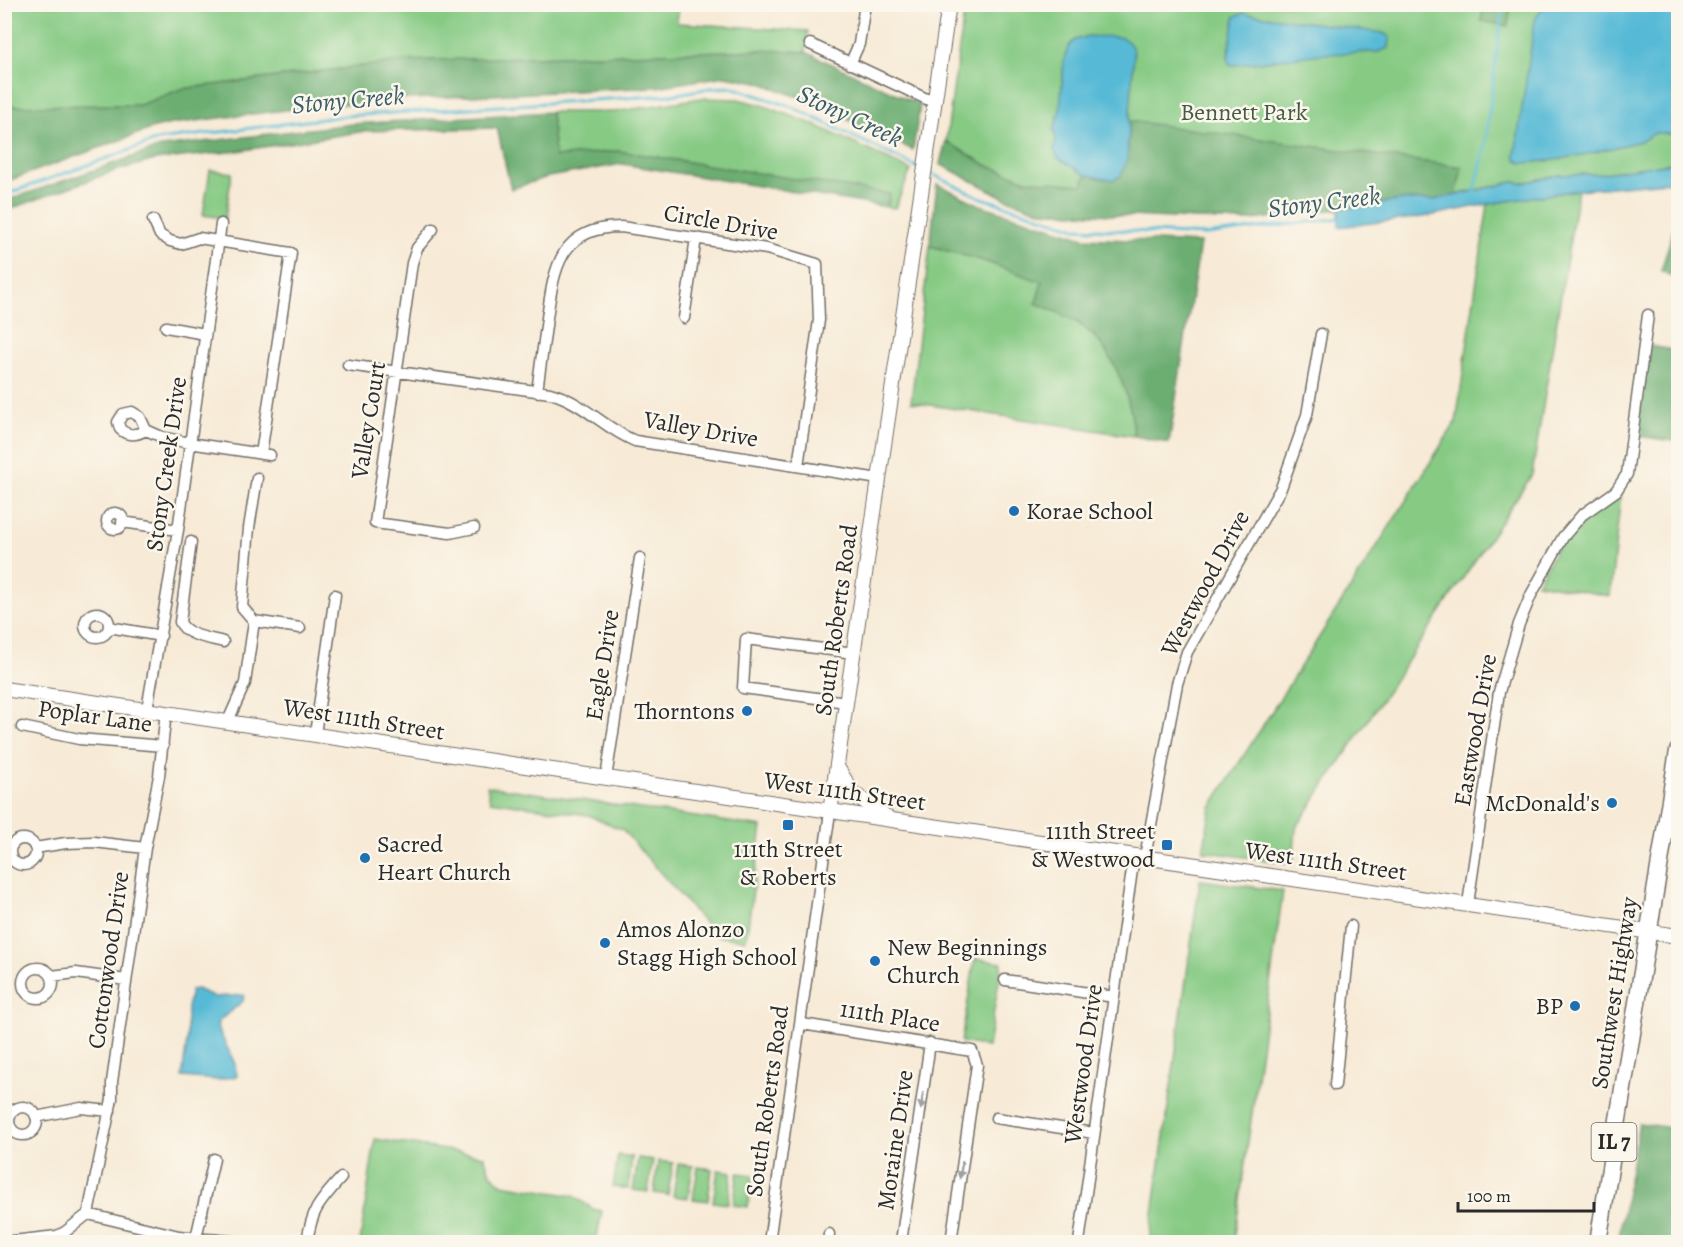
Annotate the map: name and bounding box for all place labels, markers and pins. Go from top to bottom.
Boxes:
place label: Korae School [1026,495,1153,527]
marker: Korae School [1007,504,1021,518]
place label: Thorntons [634,695,735,727]
marker: Thorntons [740,704,754,718]
place label: McDonald's [1485,787,1600,819]
marker: McDonald's [1605,796,1619,810]
place label: 111th Street & Westwood [1031,815,1155,875]
marker: 111th Street & Roberts [781,818,795,832]
place label: Sacred Heart Church [377,828,511,888]
place label: 111th Street & Roberts [733,833,843,893]
marker: 111th Street & Westwood [1160,838,1174,852]
marker: Sacred Heart Church [358,851,372,865]
place label: Amos Alonzo Stagg High School [616,913,797,973]
place label: New Beginnings Church [887,931,1048,991]
marker: Amos Alonzo Stagg High School [598,936,612,950]
marker: New Beginnings Church [868,954,882,968]
place label: BP [1535,990,1563,1022]
marker: BP [1568,999,1582,1013]

